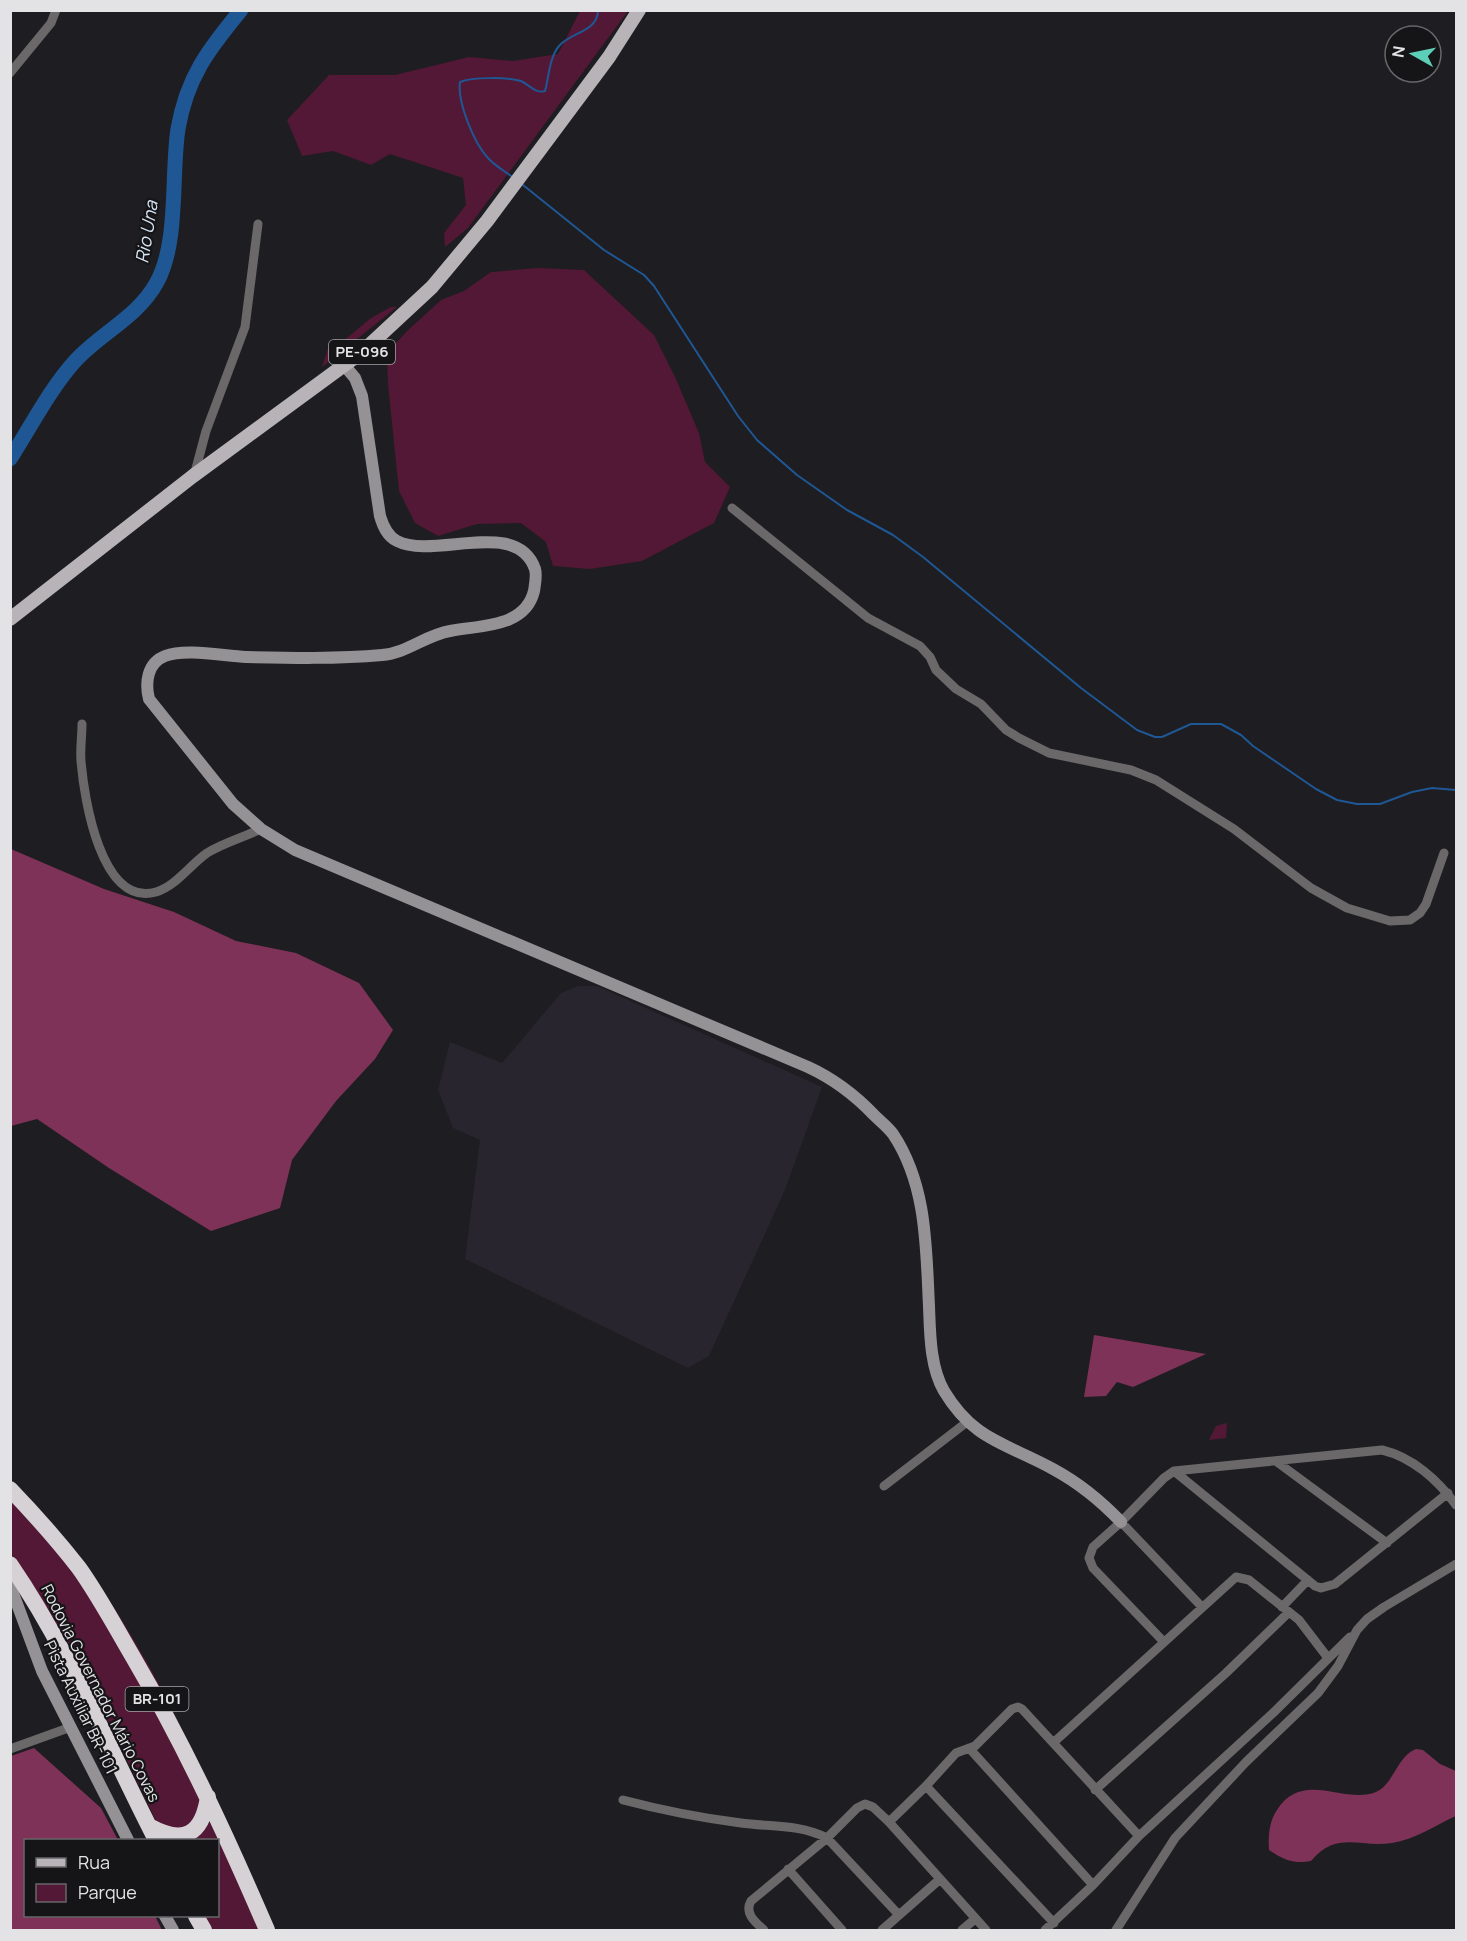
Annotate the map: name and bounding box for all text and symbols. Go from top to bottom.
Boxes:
north arrow [1383,24,1443,84]
text: N [1386,44,1410,59]
water label: Rio Una [129,198,163,265]
road number: PE-096 [329,340,395,364]
street label: Rodovia Governador Mário Covas [36,1580,166,1806]
street label: Pista Auxiliar BR-101 [39,1636,123,1778]
road number: BR-101 [126,1687,188,1711]
legend [24,1839,219,1917]
text: Rua [78,1850,110,1874]
text: Parque [78,1880,137,1904]

